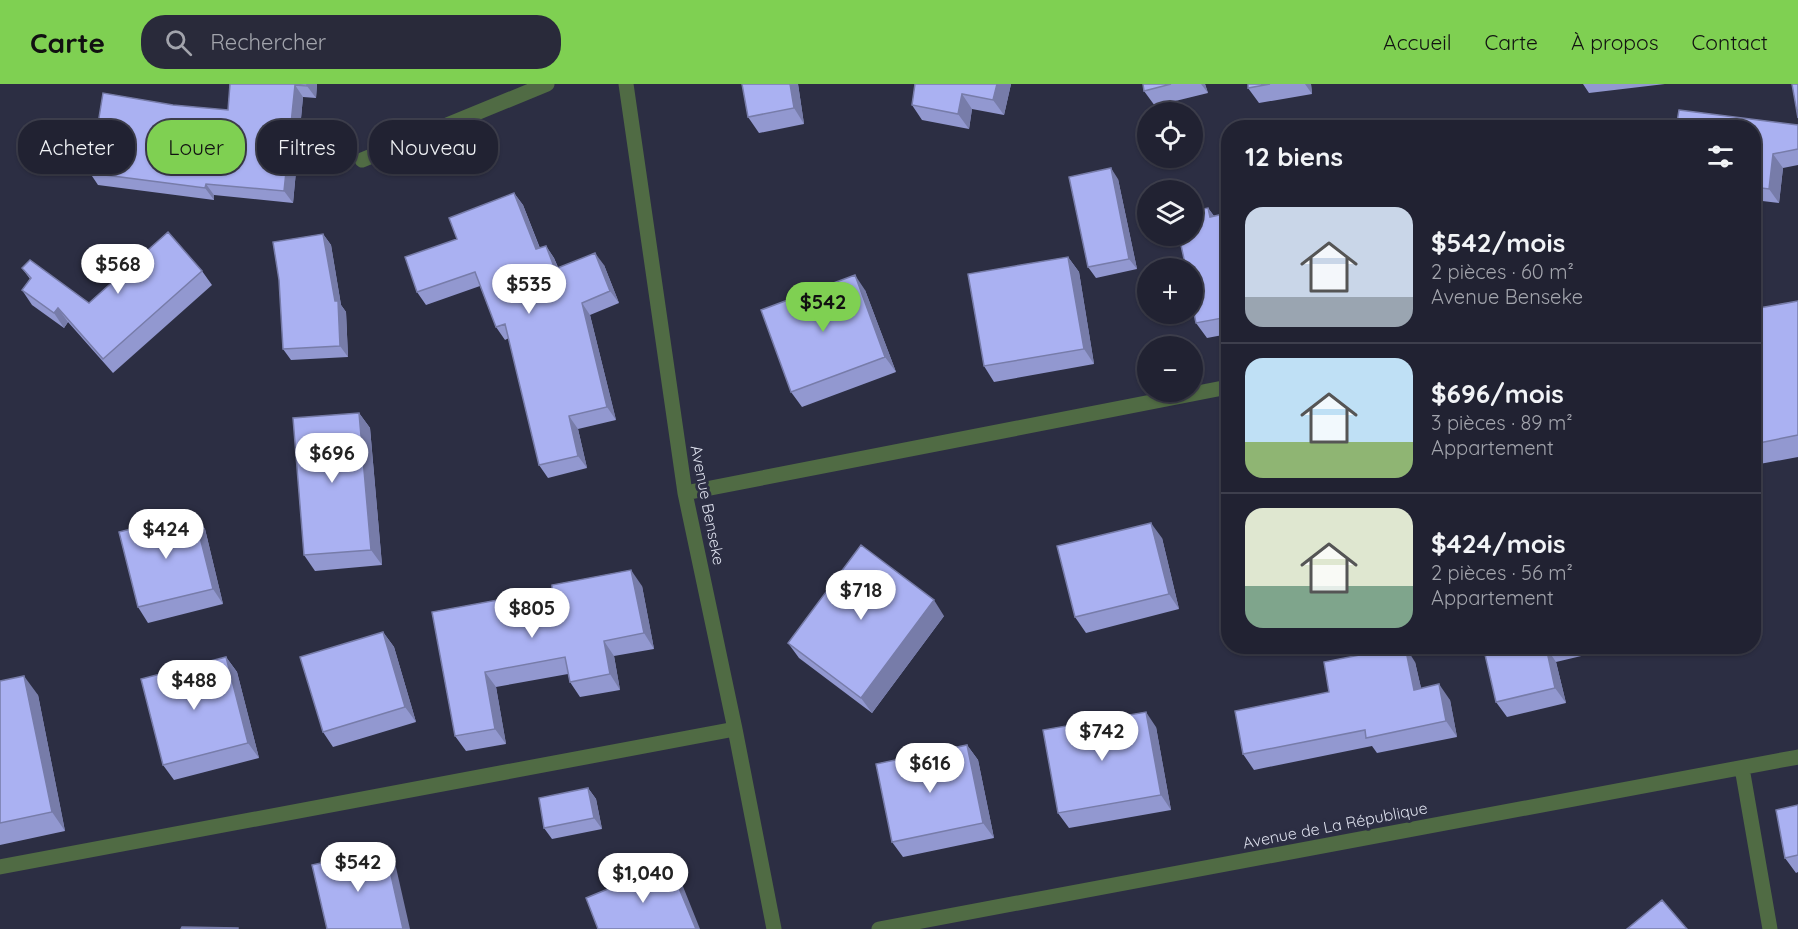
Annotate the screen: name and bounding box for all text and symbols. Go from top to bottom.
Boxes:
search box [141,15,561,69]
text: Carte [30,25,105,60]
icon: search [162,26,195,59]
text: Rechercher [210,28,326,56]
text: Accueil [1383,29,1452,55]
text: Carte [1485,29,1538,55]
text: À propos [1571,29,1659,55]
text: Contact [1692,29,1768,55]
map controls [1137,102,1203,402]
button: locate [1137,102,1203,168]
chip: Acheter [18,120,135,174]
chip: Louer [147,120,245,174]
chip: Filtres [257,120,357,174]
chip: Nouveau [369,120,498,174]
text: 12 biens [1245,140,1343,173]
icon: filters [1704,140,1737,173]
button: layers [1137,180,1203,246]
text: $542/mois [1431,226,1565,259]
icon: home [1293,231,1365,303]
pin: $568 [82,244,154,295]
text: $568 [95,251,141,276]
button: + [1137,258,1203,324]
text: 2 pièces · 60 m² [1431,259,1574,284]
pin: $535 [493,264,565,315]
text: $535 [506,271,552,296]
pin: $542 [787,282,859,333]
text: Avenue Benseke [1431,284,1583,309]
text: $542 [800,289,846,314]
button: − [1137,336,1203,402]
text: $696/mois [1431,377,1564,410]
icon: home [1293,382,1365,454]
text: 3 pièces · 89 m² [1431,410,1573,435]
pin: $696 [296,433,368,484]
text: Appartement [1431,435,1554,460]
text: $696 [309,440,355,465]
street label: Avenue Benseke [687,443,729,567]
pin: $424 [130,509,202,560]
text: $424 [143,516,189,541]
text: $424/mois [1431,527,1566,560]
icon: home [1293,532,1365,604]
text: 2 pièces · 56 m² [1431,560,1573,585]
pin: $718 [825,570,897,621]
text: $718 [840,577,882,602]
text: Appartement [1431,585,1554,610]
pin: $805 [496,588,568,639]
text: $805 [509,595,555,620]
pin: $488 [158,660,230,711]
text: $488 [171,667,217,692]
pin: $742 [1066,711,1138,762]
text: $742 [1079,718,1125,743]
pin: $616 [894,743,966,794]
text: $616 [909,750,951,775]
street label: Avenue de La République [1241,797,1429,853]
pin: $542 [322,842,394,893]
text: $542 [335,849,381,874]
pin: $1,040 [594,853,692,904]
text: $1,040 [612,860,674,885]

